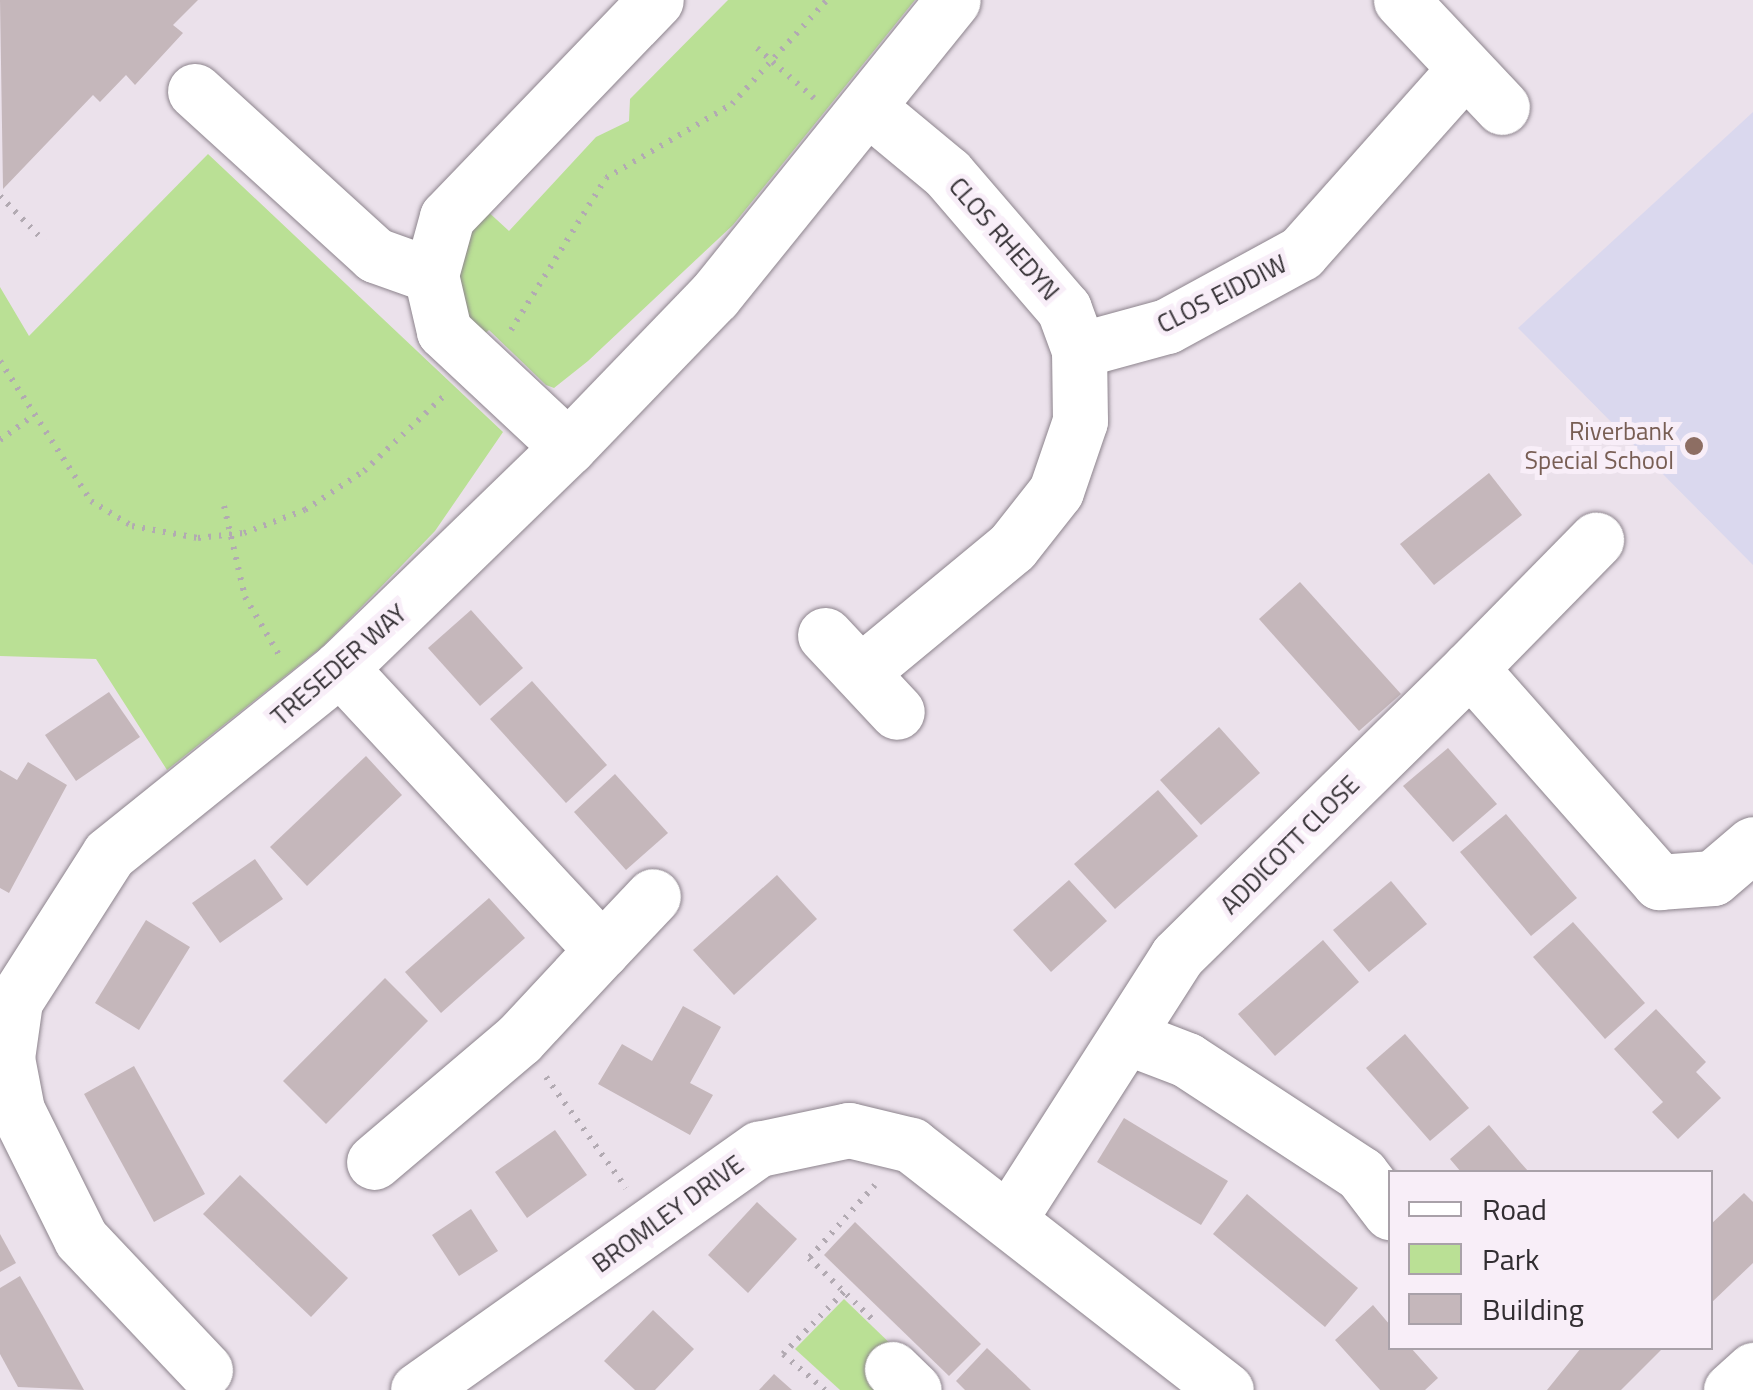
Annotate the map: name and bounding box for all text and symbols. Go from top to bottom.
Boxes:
street label: CLOS RHEDYN [943,172,1065,306]
street label: CLOS EIDDIW [1152,249,1292,339]
place label: Riverbank Special School [1524,417,1674,476]
marker: Riverbank Special School [1683,435,1705,457]
street label: TRESEDER WAY [265,598,413,732]
street label: ADDICOTT CLOSE [1215,770,1365,920]
street label: BROMLEY DRIVE [587,1149,749,1279]
legend [1388,1170,1713,1350]
text: Road [1482,1186,1547,1232]
text: Park [1482,1236,1539,1282]
text: Building [1482,1286,1584,1332]

